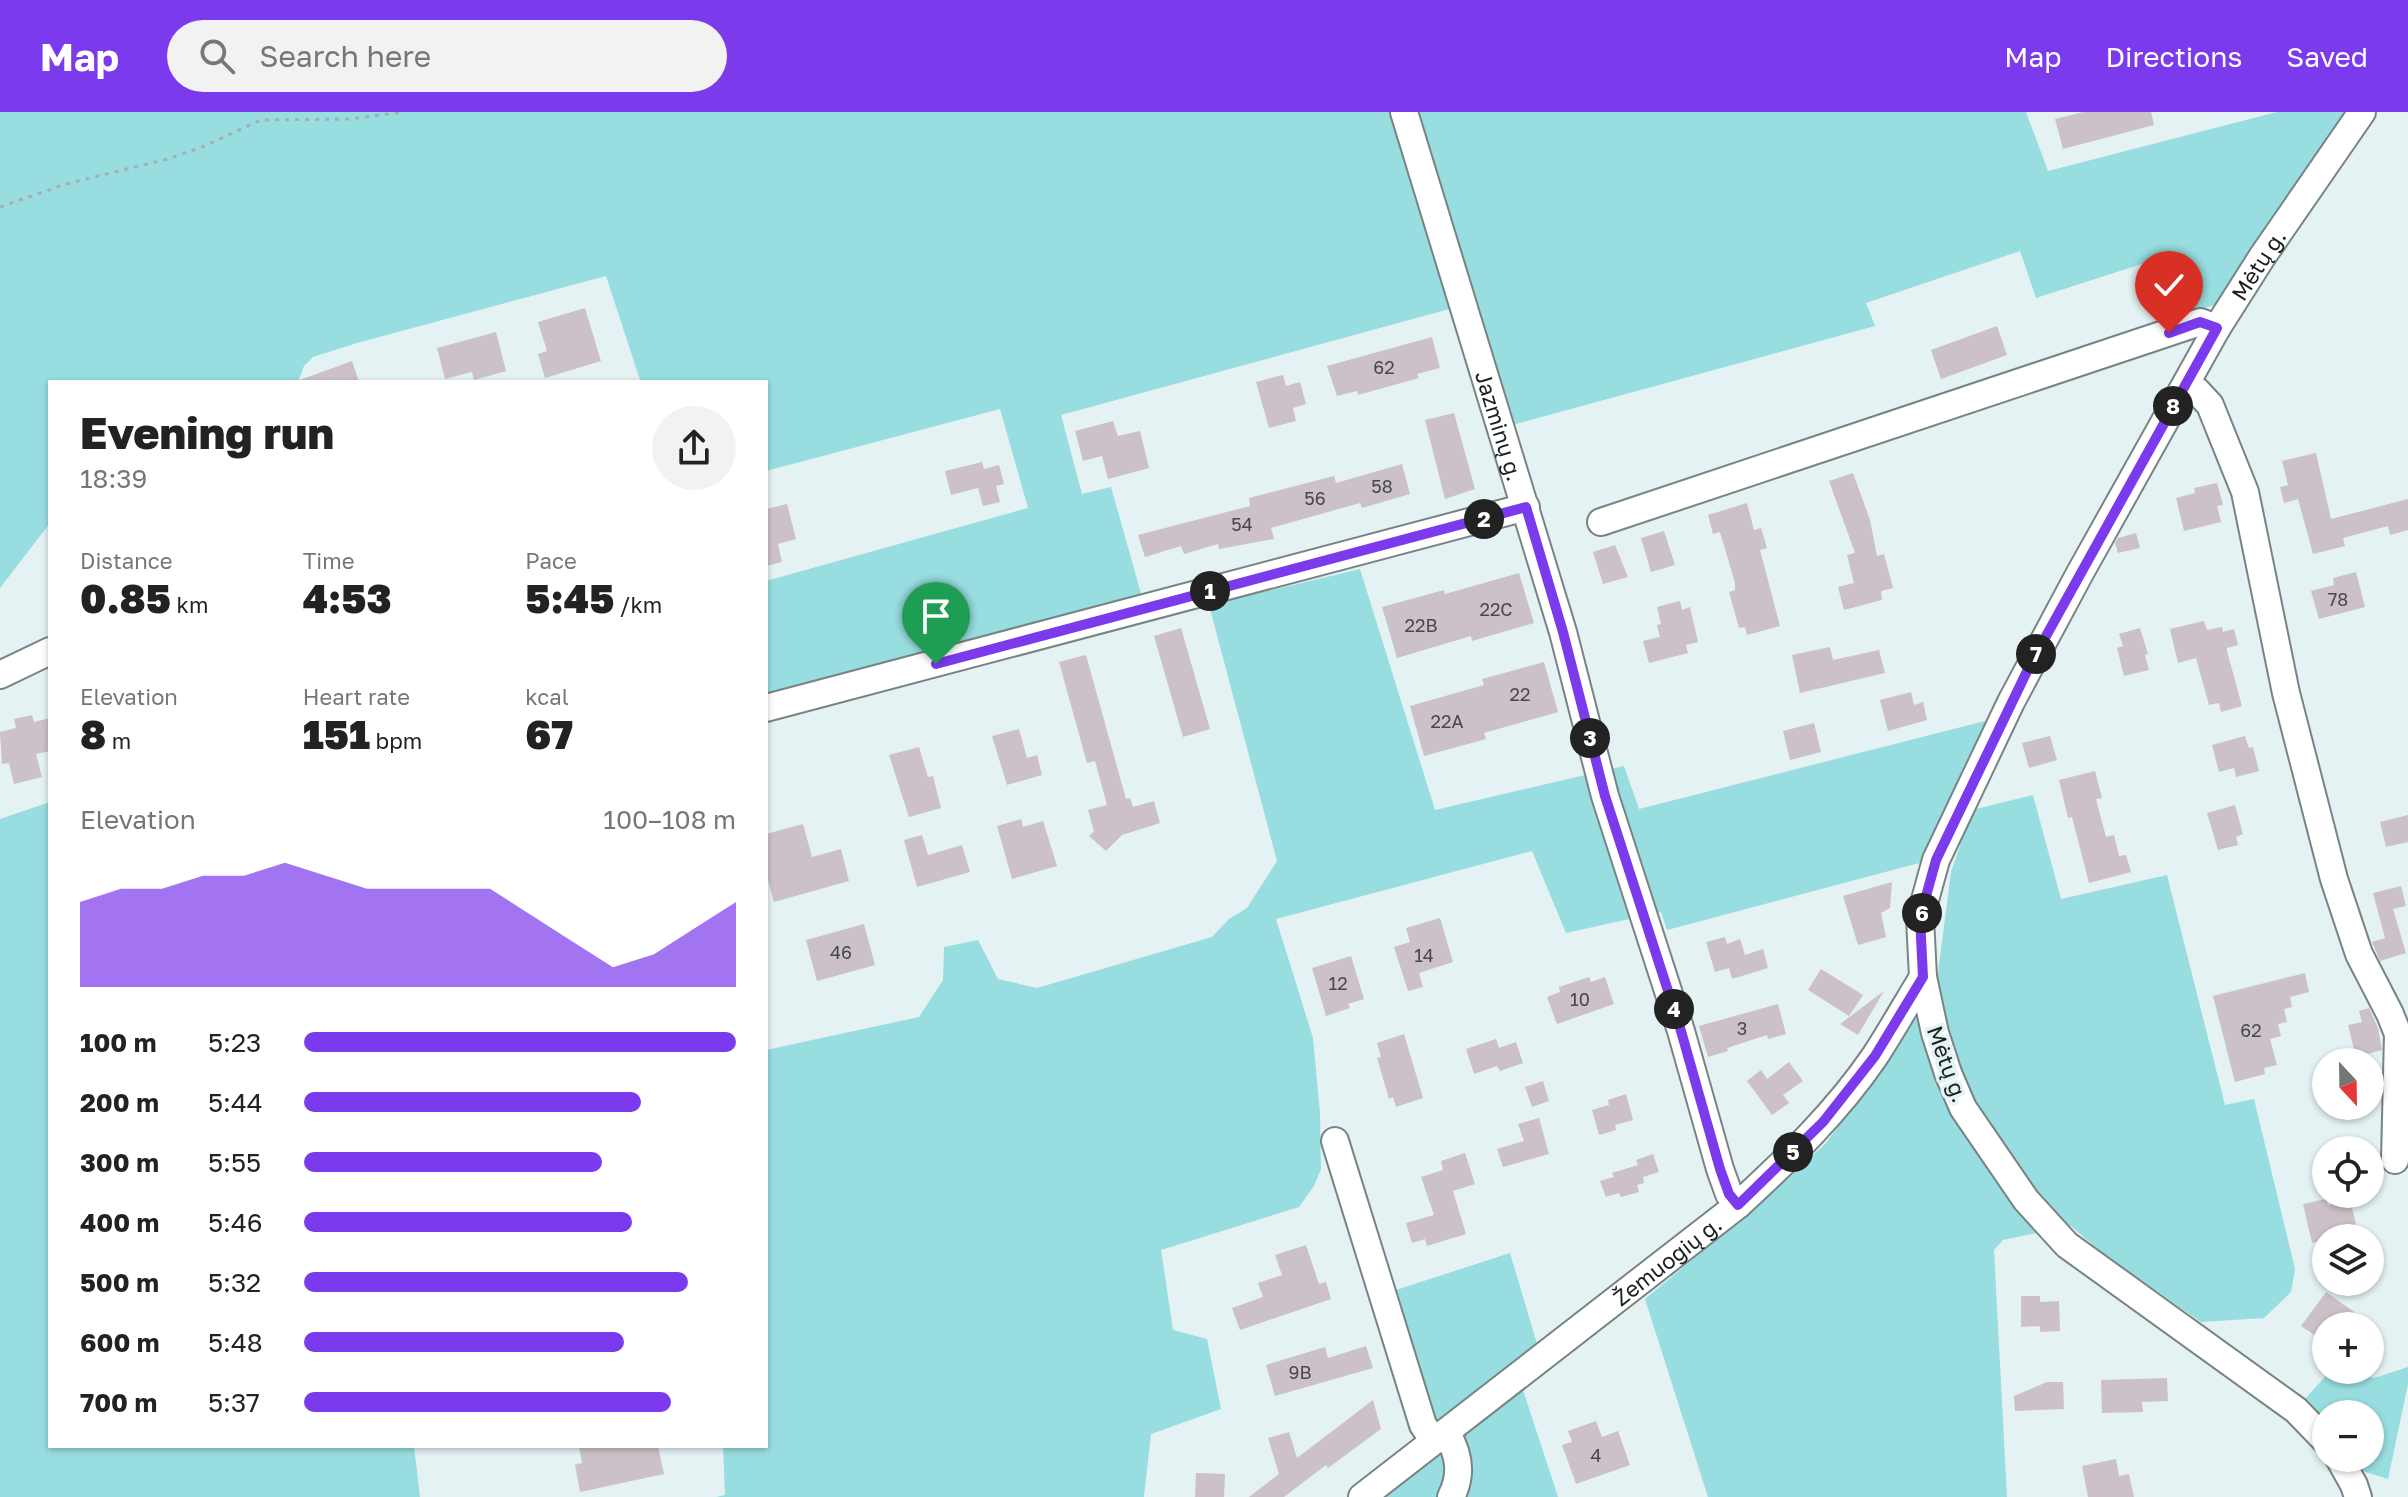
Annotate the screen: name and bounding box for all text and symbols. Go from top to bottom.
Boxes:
search box [167,20,727,92]
text: Map [40,34,119,79]
icon: search [195,34,239,78]
text: Search here [259,38,431,74]
text: Map [2004,40,2061,73]
text: Directions [2105,40,2242,73]
text: Saved [2286,40,2368,73]
street label: Mėtų g. [2225,224,2291,305]
pin [2135,251,2203,333]
icon: check [2147,263,2191,307]
house number: 62 [1373,356,1395,378]
street label: Jazminų g. [1470,367,1529,484]
pin: 8 [2153,386,2193,426]
text: 8 [2166,392,2180,419]
text: Evening run [80,406,334,459]
button: share [652,406,736,490]
text: 18:39 [80,463,147,494]
house number: 58 [1371,475,1393,497]
house number: 56 [1304,487,1326,509]
pin: 2 [1464,499,1504,539]
text: 2 [1477,505,1491,532]
house number: 54 [1231,513,1253,535]
text: Distance [80,547,172,574]
text: Time [303,547,354,574]
text: Pace [525,547,577,574]
pin: 1 [1190,571,1230,611]
text: 0.85 [80,574,171,622]
text: 4:53 [303,574,392,622]
text: 5:45 [525,574,614,622]
text: 1 [1204,577,1216,604]
pin [902,582,970,664]
house number: 78 [2328,588,2348,610]
text: km [171,591,208,618]
text: /km [614,591,662,618]
icon: arrive [914,594,958,638]
house number: 22C [1479,598,1513,620]
house number: 22B [1405,614,1437,636]
pin: 7 [2016,634,2056,674]
text: 7 [2030,640,2042,667]
text: Elevation [80,683,178,710]
text: Heart rate [303,683,410,710]
text: kcal [525,683,569,710]
house number: 22 [1510,683,1530,705]
text: 8 [80,710,106,758]
text: 151 [303,710,370,758]
text: 67 [525,710,573,758]
house number: 22A [1431,710,1463,732]
pin: 3 [1570,718,1610,758]
text: 3 [1583,724,1597,751]
text: m [106,727,131,754]
text: bpm [370,727,422,754]
text: Elevation [80,804,196,835]
text: 100–108 m [603,804,736,835]
pin: 6 [1902,893,1942,933]
text: 6 [1915,899,1929,926]
house number: 46 [830,941,852,963]
house number: 14 [1414,944,1434,966]
house number: 12 [1328,972,1348,994]
house number: 10 [1570,988,1590,1010]
pin: 4 [1654,989,1694,1029]
text: 4 [1667,995,1681,1022]
house number: 3 [1737,1017,1747,1039]
house number: 62 [2240,1019,2262,1041]
street label: Mėtų g. [1922,1022,1974,1106]
text: 100 m [80,1027,156,1058]
text: 5:23 [208,1027,261,1058]
north arrow [2312,1048,2384,1120]
map controls [2312,1048,2384,1472]
text: 200 m [80,1087,159,1118]
text: 5:44 [208,1087,263,1118]
pin: 5 [1773,1132,1813,1172]
button: locate [2312,1136,2384,1208]
text: 5 [1786,1138,1800,1165]
text: 300 m [80,1147,159,1178]
text: 5:55 [208,1147,261,1178]
text: 400 m [80,1207,159,1238]
text: 5:46 [208,1207,262,1238]
street label: Žemuogių g. [1607,1210,1726,1311]
button: layers [2312,1224,2384,1296]
text: 500 m [80,1267,159,1298]
text: 5:32 [208,1267,261,1298]
button: + [2312,1312,2384,1384]
text: 600 m [80,1327,160,1358]
text: 5:48 [208,1327,263,1358]
house number: 9B [1289,1361,1311,1383]
text: 700 m [80,1387,157,1418]
text: 5:37 [208,1387,260,1418]
button: − [2312,1400,2384,1472]
house number: 4 [1591,1444,1602,1466]

